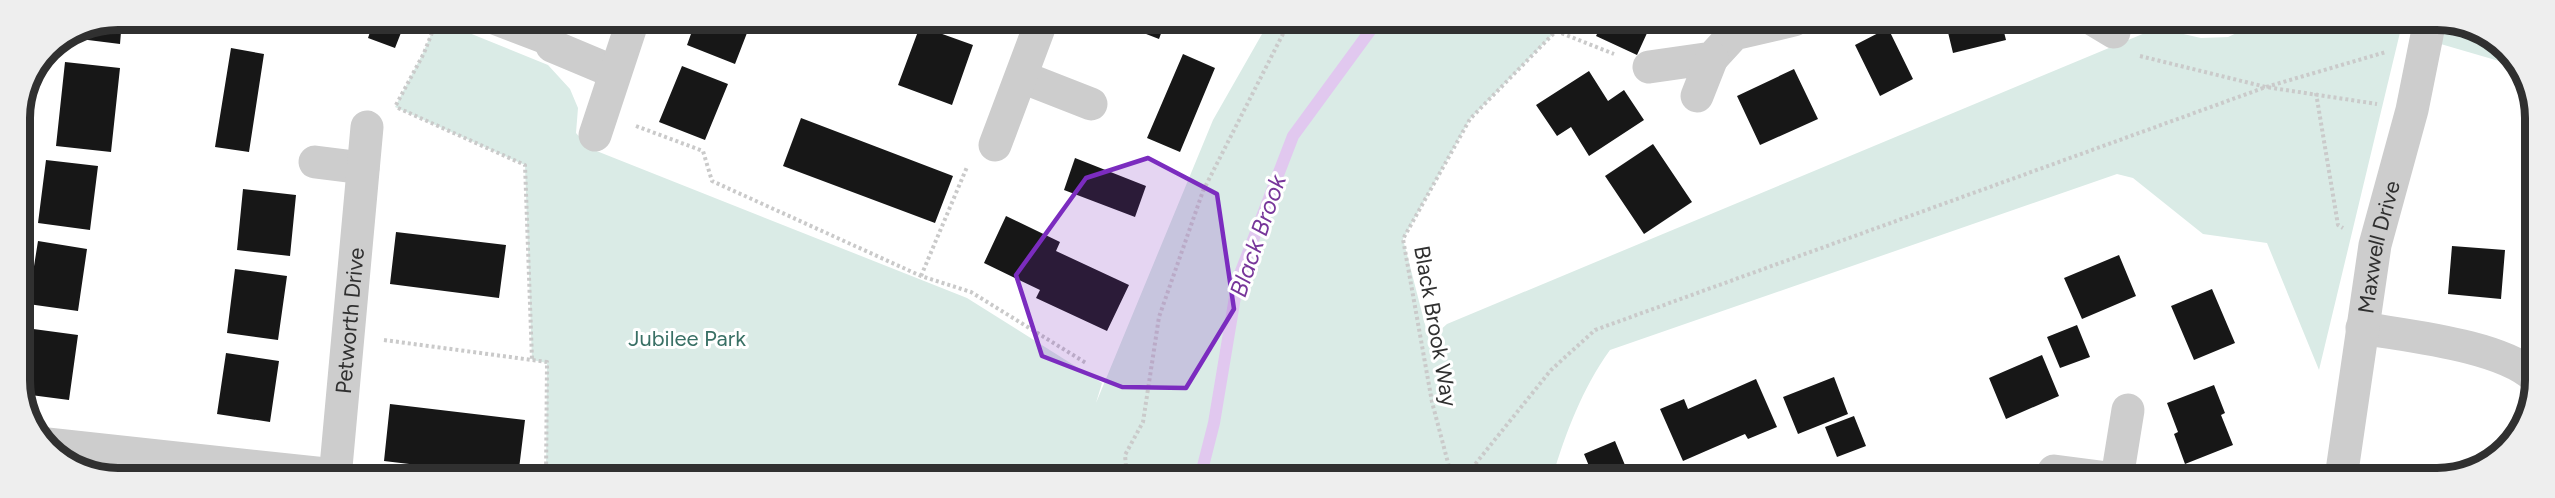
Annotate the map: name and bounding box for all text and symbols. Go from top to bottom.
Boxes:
water label: Black Brook [1223,170,1292,301]
street label: Maxwell Drive [2352,178,2406,315]
street label: Black Brook Way [1408,244,1463,409]
street label: Petworth Drive [330,246,370,395]
park label: Jubilee Park [628,325,746,352]

